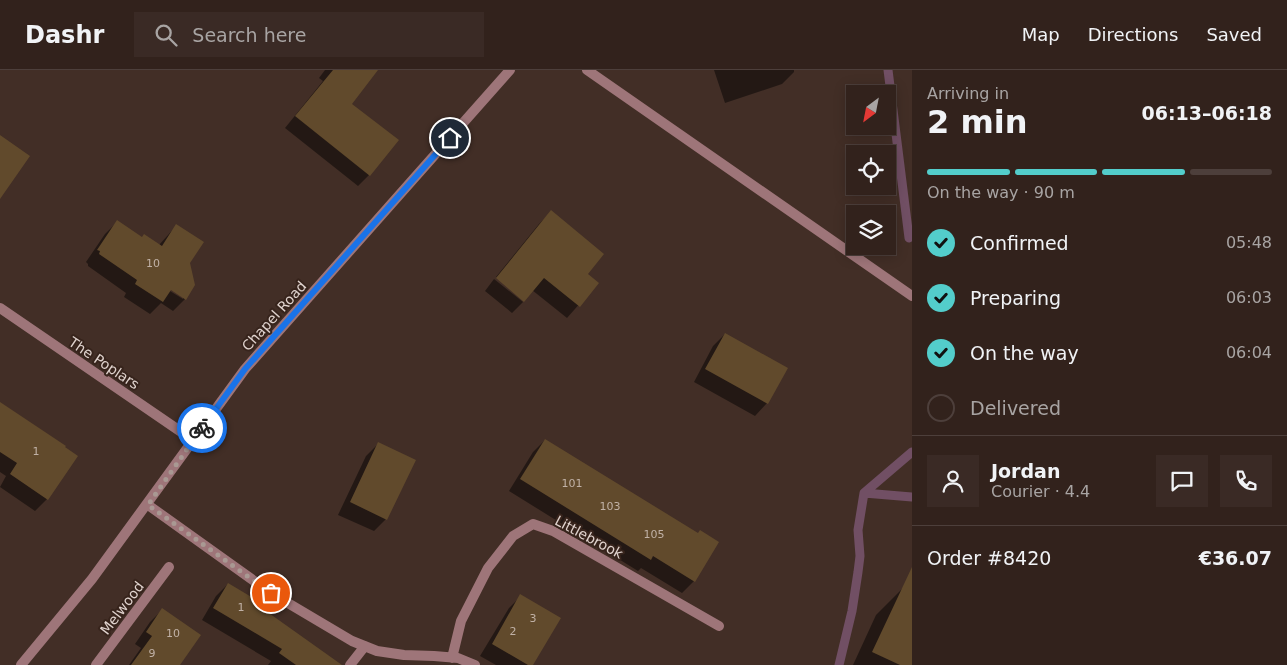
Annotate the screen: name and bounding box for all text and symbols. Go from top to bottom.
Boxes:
search box [134,12,484,57]
text: Dashr [25,21,104,49]
icon: search [152,21,180,49]
text: Search here [192,24,306,46]
text: Map [1022,24,1060,45]
text: Directions [1088,24,1178,45]
text: Saved [1206,24,1262,45]
text: Arriving in [927,84,1009,103]
north arrow [846,85,896,135]
map controls [846,85,896,255]
text: 06:13–06:18 [1142,102,1272,124]
text: 2 min [927,103,1028,141]
pin [429,117,471,159]
icon: home [436,124,464,152]
button: locate [846,145,896,195]
text: On the way · 90 m [927,183,1075,202]
button: layers [846,205,896,255]
icon: check [927,229,955,257]
text: Confirmed [970,232,1069,254]
text: 05:48 [1226,233,1272,252]
house number: 10 [146,257,160,270]
street label: Chapel Road [239,278,309,354]
icon: check [927,284,955,312]
text: Preparing [970,287,1061,309]
text: 06:03 [1226,288,1272,307]
street label: The Poplars [65,333,142,392]
icon: check [927,339,955,367]
text: On the way [970,342,1079,364]
text: 06:04 [1226,343,1272,362]
text: Delivered [970,397,1061,419]
courier [177,403,227,453]
icon: bike [188,414,216,442]
house number: 1 [33,445,40,458]
button: person [927,455,979,507]
button: chat [1156,455,1208,507]
button: phone [1220,455,1272,507]
text: Jordan [991,460,1060,482]
house number: 101 [562,477,583,490]
text: Courier · 4.4 [991,482,1090,501]
house number: 103 [600,500,621,513]
street label: Littlebrook [552,512,627,562]
house number: 105 [644,528,665,541]
text: Order #8420 [927,547,1051,569]
text: €36.07 [1199,547,1272,569]
pin [250,572,292,614]
street label: Melwood [97,578,147,638]
icon: bag [257,579,285,607]
house number: 1 [238,601,245,614]
house number: 3 [530,612,537,625]
house number: 2 [510,625,517,638]
house number: 10 [166,627,180,640]
house number: 9 [149,647,156,660]

